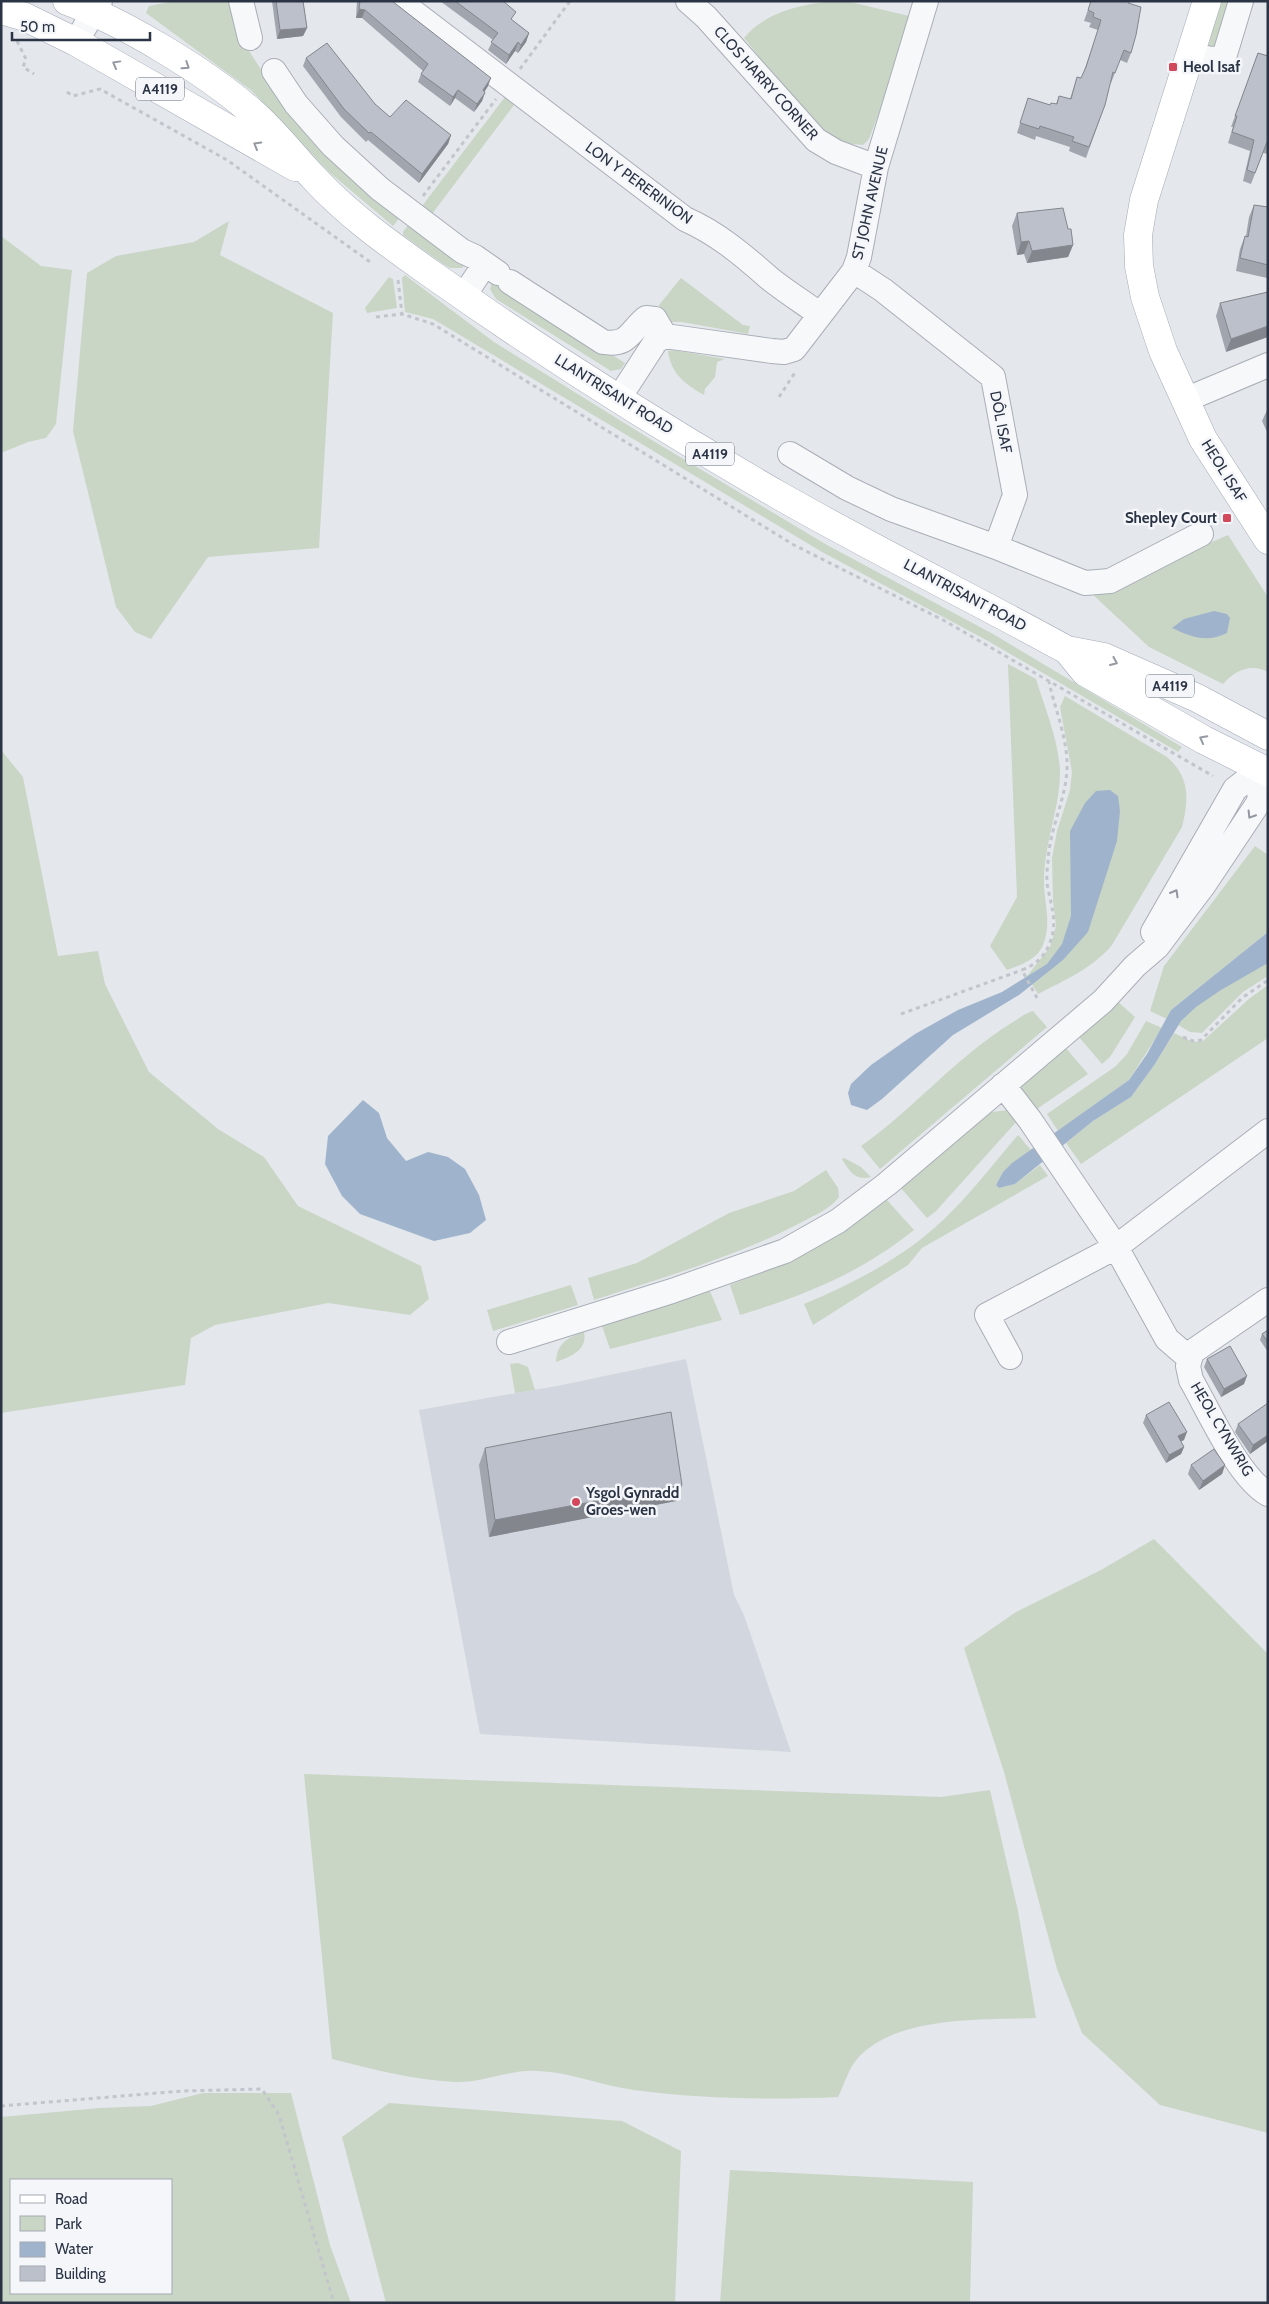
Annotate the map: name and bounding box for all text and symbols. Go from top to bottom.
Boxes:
scale bar [12,10,150,42]
text: 50 m [20,18,55,36]
street label: CLOS HARRY CORNER [710,22,822,144]
place label: Heol Isaf [1183,58,1240,76]
one-way arrow [181,59,190,69]
one-way arrow [112,60,121,70]
marker: Heol Isaf [1167,61,1179,73]
road number: A4119 [136,78,184,100]
street label: LON Y PERERINION [582,138,696,228]
one-way arrow [253,141,262,151]
street label: ST JOHN AVENUE [848,145,892,261]
street label: LLANTRISANT ROAD [551,350,677,438]
street label: DÔL ISAF [986,389,1017,455]
street label: HEOL ISAF [1198,436,1250,506]
road number: A4119 [686,442,734,466]
place label: Shepley Court [1125,509,1217,527]
marker: Shepley Court [1221,512,1233,524]
street label: LLANTRISANT ROAD [901,555,1029,635]
one-way arrow [1109,655,1118,666]
road number: A4119 [1146,674,1194,698]
one-way arrow [1199,735,1208,745]
one-way arrow [1248,809,1257,818]
one-way arrow [1169,890,1179,899]
street label: HEOL CYNWRIG [1187,1379,1257,1479]
place label: Ysgol Gynradd Groes-wen [585,1484,679,1519]
marker: Ysgol Gynradd Groes-wen [570,1496,582,1508]
legend [10,2179,172,2294]
text: Road [55,2190,88,2208]
text: Park [55,2215,82,2233]
text: Water [55,2240,93,2258]
text: Building [55,2265,106,2283]

